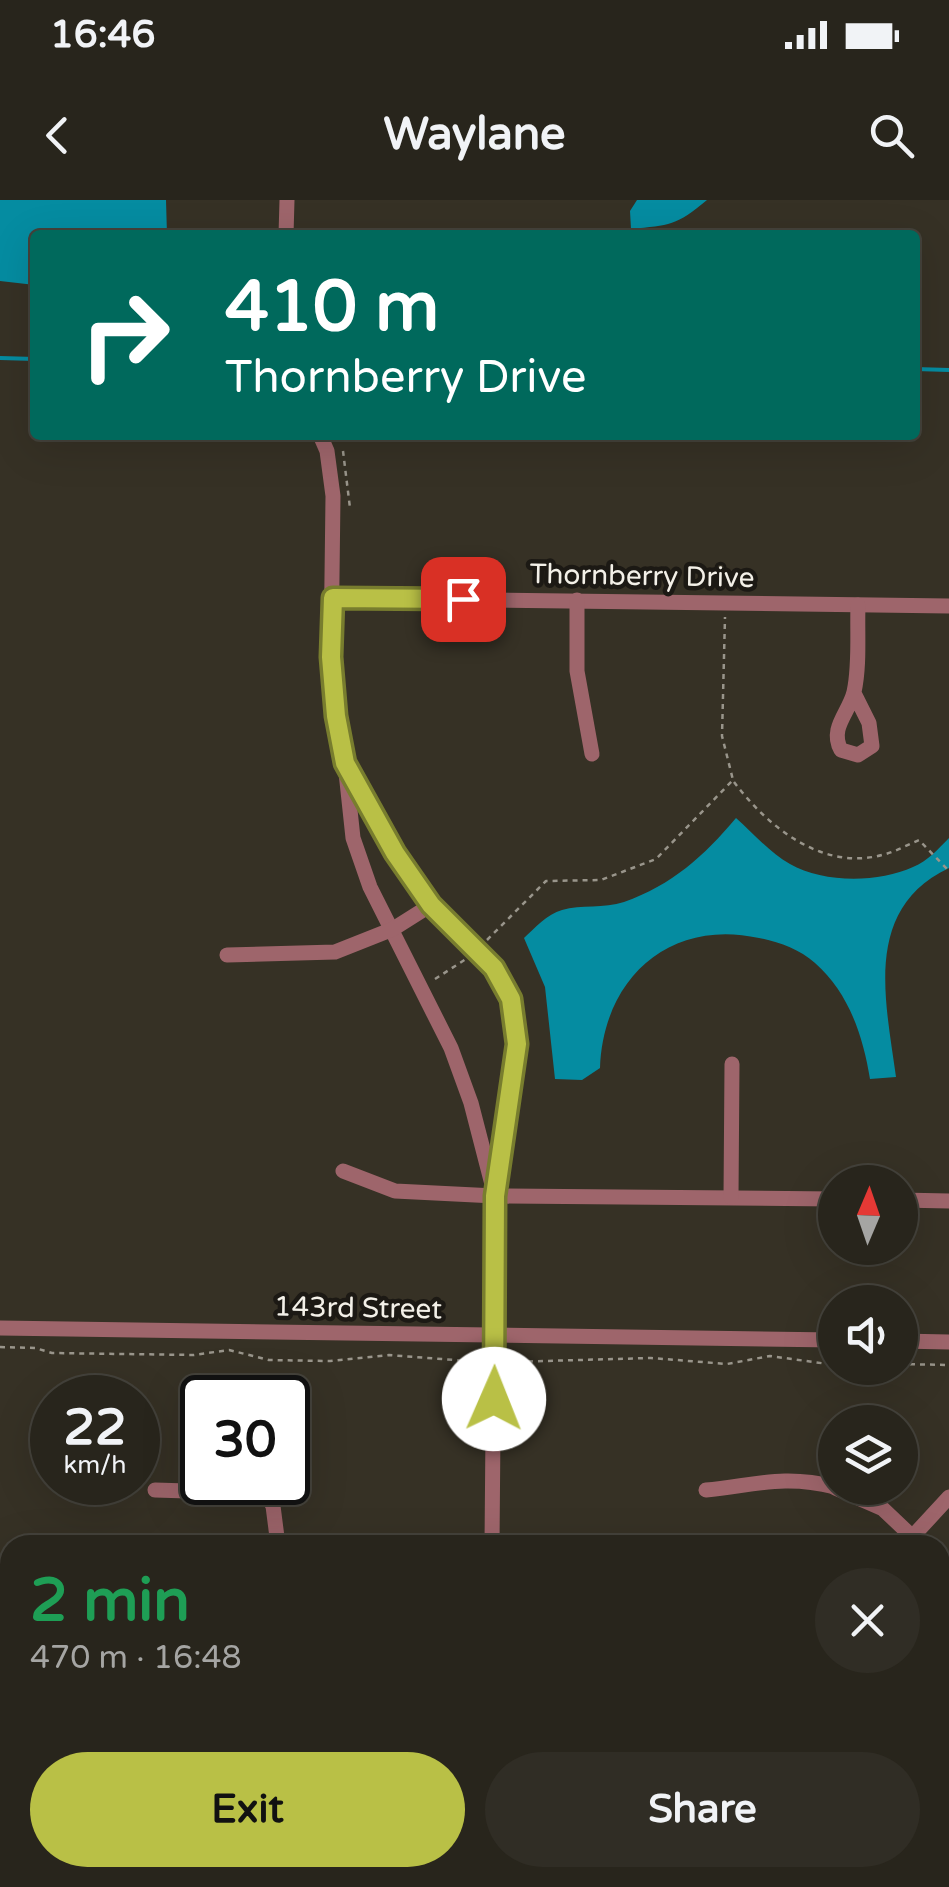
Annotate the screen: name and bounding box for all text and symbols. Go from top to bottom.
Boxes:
text: 16:46 [50,12,155,58]
icon: back [30,108,85,163]
text: Waylane [383,108,566,162]
icon: search [864,108,919,163]
text: 410 m [225,266,439,350]
icon: right [60,270,190,400]
text: Thornberry Drive [225,351,587,405]
pin [421,557,506,642]
street label: Thornberry Drive [529,557,755,595]
icon: arrive [436,572,491,627]
north arrow [818,1165,918,1265]
map controls [818,1165,918,1505]
button: sound [818,1285,918,1385]
street label: 143rd Street [274,1290,443,1326]
position arrow [442,1347,546,1451]
speed limit sign: 30 [180,1375,310,1505]
text: 22 [64,1398,126,1458]
button: layers [818,1405,918,1505]
text: km/h [64,1450,126,1480]
text: 2 min [30,1565,190,1637]
button: close [815,1568,920,1673]
text: 470 m · 16:48 [30,1639,242,1677]
button: Exit [30,1752,465,1867]
button: Share [485,1752,920,1867]

